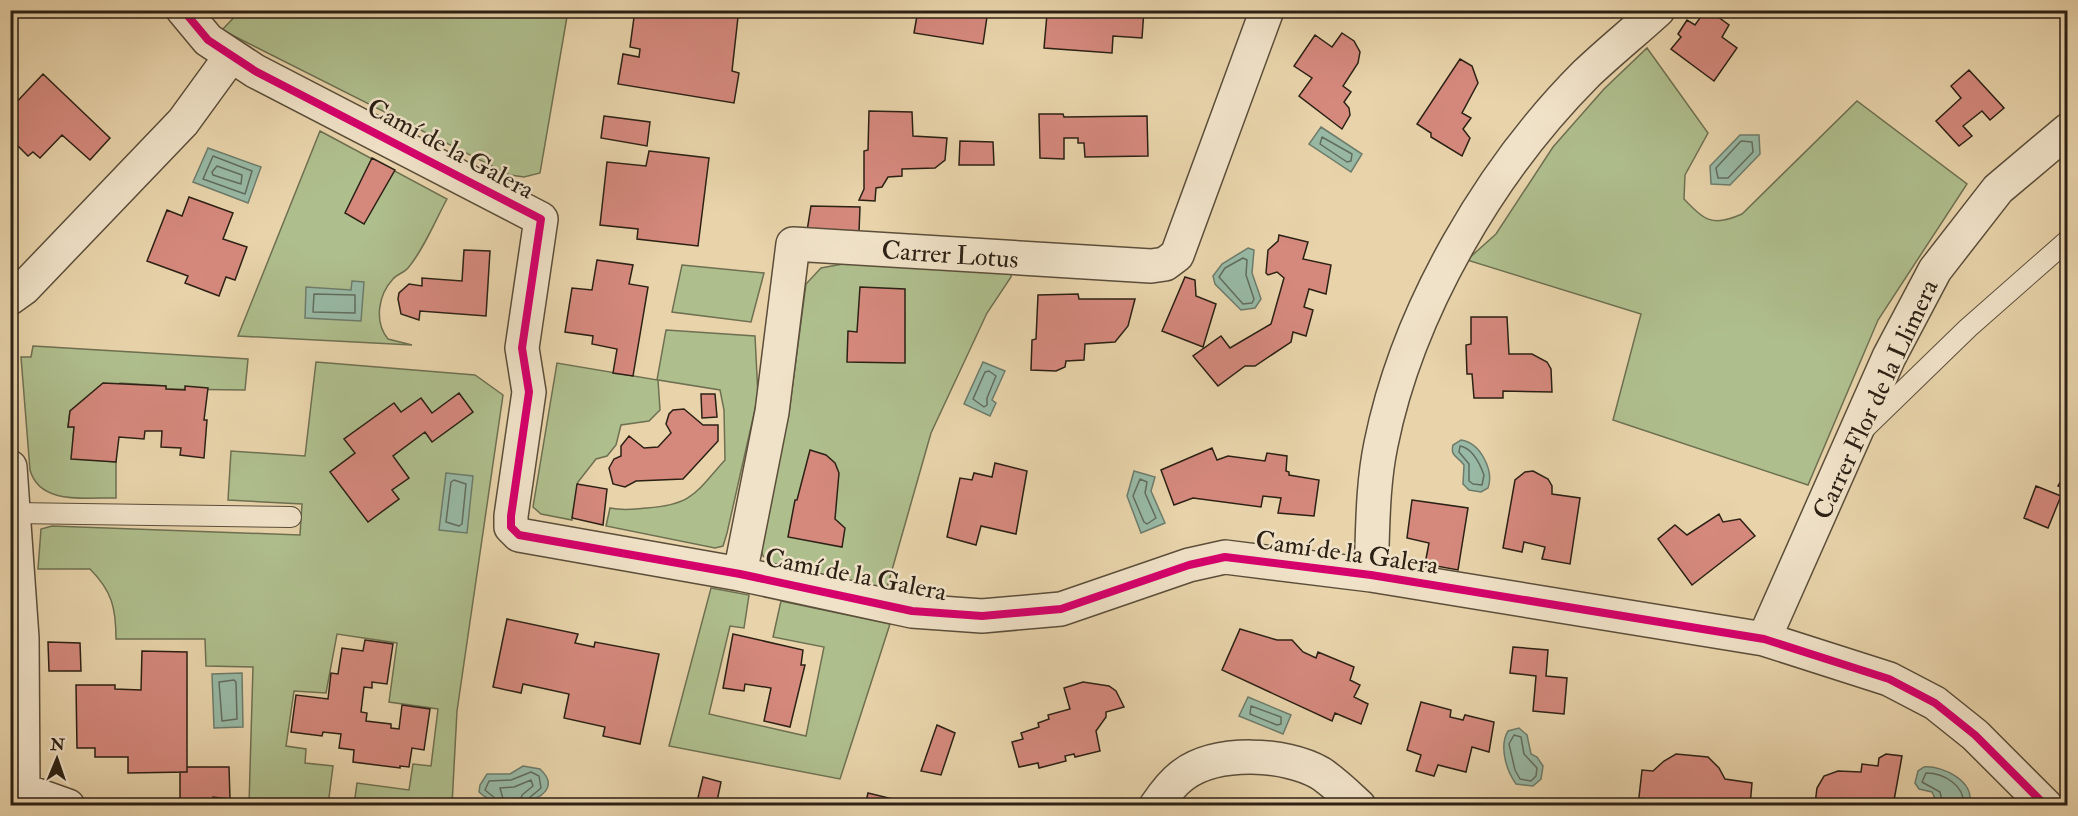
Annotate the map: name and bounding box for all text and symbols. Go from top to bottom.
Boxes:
street label: Camí de la Galera [362,91,540,206]
street label: Carrer Lotus [880,234,1020,276]
street label: Carrer Flor de la Llimera [1806,274,1946,525]
street label: Camí de la Galera [1253,524,1441,582]
street label: Camí de la Galera [762,542,950,608]
north arrow [27,729,87,789]
text: N [49,735,66,755]

